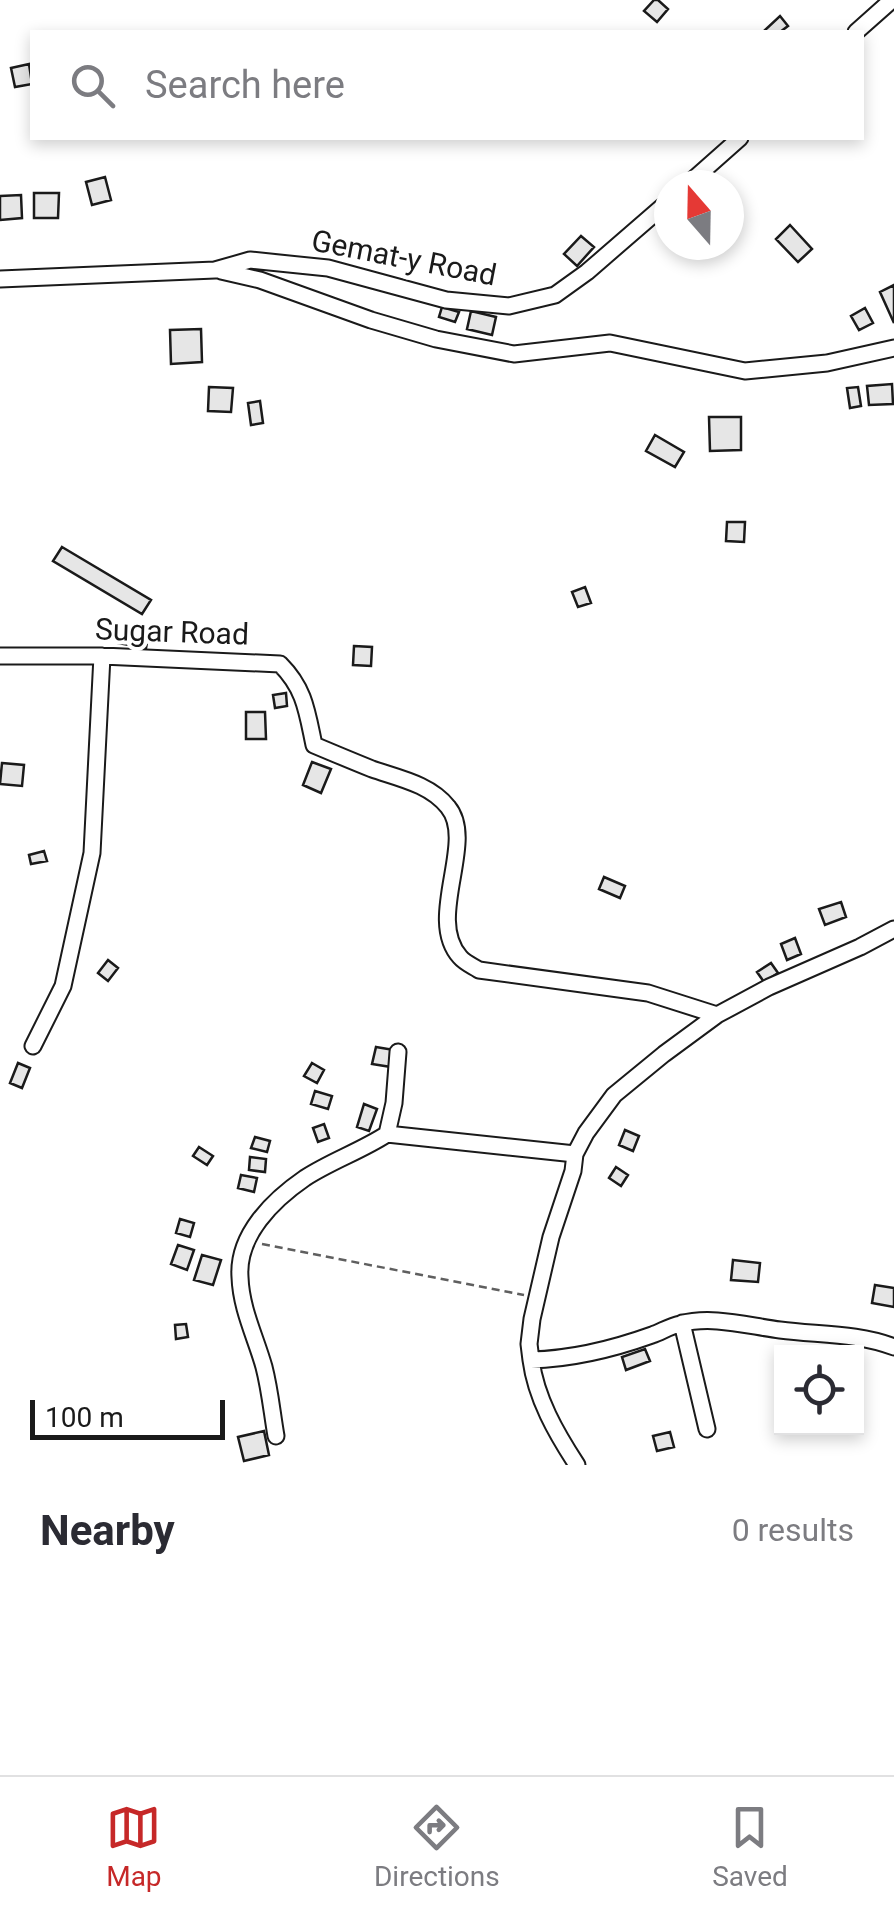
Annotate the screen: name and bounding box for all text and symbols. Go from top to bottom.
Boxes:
search box [30,30,864,140]
icon: search [65,58,120,113]
text: Search here [145,63,345,107]
north arrow [654,170,744,260]
street label: Gemat-y Road [309,222,499,293]
street label: Sugar Road [94,611,250,652]
map controls [774,1345,864,1435]
button: locate [774,1345,864,1435]
scale bar [30,1395,225,1440]
text: 100 m [45,1401,124,1434]
text: Nearby [40,1506,175,1555]
text: 0 results [732,1511,854,1549]
tab: Map [106,1800,162,1893]
tab: Directions [374,1800,500,1893]
tab: Saved [712,1800,788,1893]

